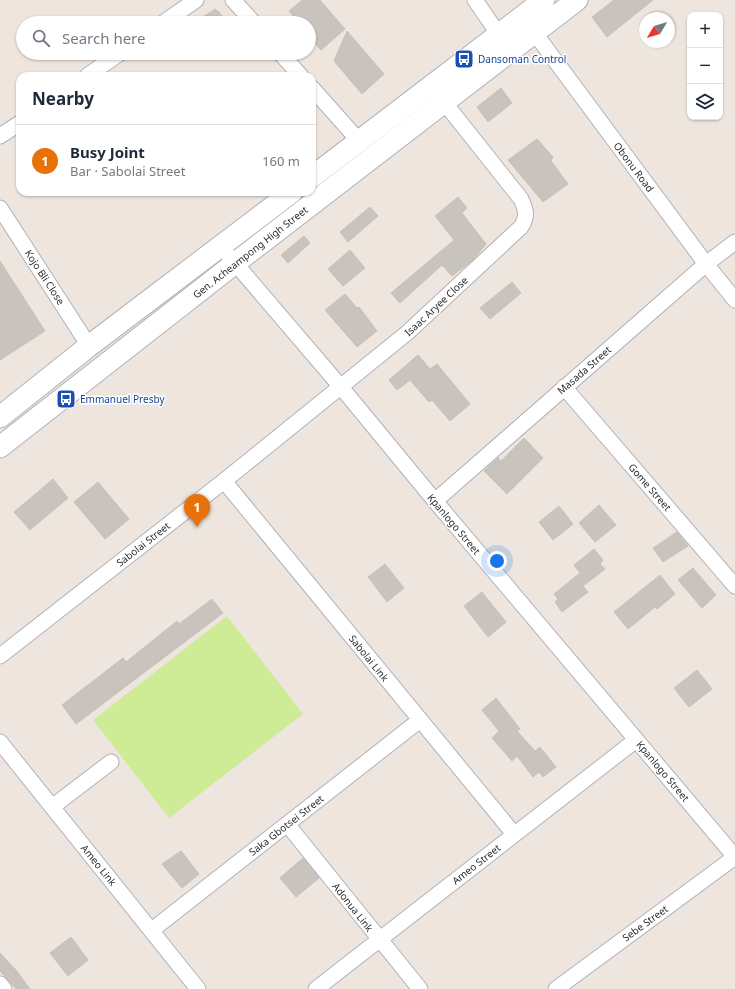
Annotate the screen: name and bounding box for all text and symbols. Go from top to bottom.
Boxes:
north arrow [639,12,675,48]
map controls [687,12,723,120]
button: + [687,12,723,48]
search box [16,16,316,60]
icon: search [30,27,52,49]
text: Search here [62,28,145,48]
bus stop icon: Dansoman Control [453,48,475,70]
button: − [687,48,723,84]
place label: Dansoman Control [478,52,566,66]
button: layers [687,84,723,120]
text: Nearby [32,87,94,110]
street label: Obonu Road [611,139,657,195]
text: Busy Joint [70,142,145,162]
text: 1 [41,152,49,170]
text: 160 m [262,152,300,170]
text: Bar · Sabolai Street [70,162,185,180]
street label: Gen. Acheampong High Street [190,202,311,301]
street label: Kojo Bli Close [22,247,68,308]
street label: Isaac Aryee Close [401,273,471,339]
street label: Masada Street [554,342,614,397]
bus stop icon: Emmanuel Presby [55,388,77,410]
place label: Emmanuel Presby [80,392,165,406]
street label: Gome Street [625,460,675,514]
street label: Kpanlogo Street [424,491,484,558]
pin: 1 [184,494,210,527]
street label: Sabolai Street [113,518,173,569]
your location [487,551,507,571]
street label: Sabolai Link [346,632,392,685]
street label: Kpanlogo Street [633,738,693,805]
street label: Saka Gbotsei Street [246,791,327,859]
street label: Ameo Street [449,840,503,887]
street label: Ameo Link [78,841,120,889]
street label: Adonua Link [329,880,377,935]
street label: Sebe Street [619,901,671,944]

